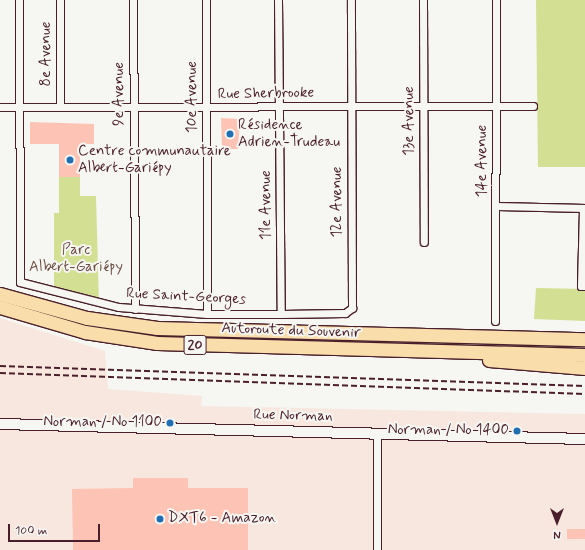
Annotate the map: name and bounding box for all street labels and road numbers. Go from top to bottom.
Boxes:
street label: 8e Avenue [38,21,56,87]
street label: 10e Avenue [184,60,202,134]
street label: 9e Avenue [111,61,129,127]
street label: Rue Sherbrooke [217,84,315,104]
street label: 13e Avenue [401,85,419,157]
street label: 14e Avenue [474,124,492,198]
street label: 12e Avenue [329,165,347,239]
street label: 11e Avenue [258,169,276,241]
street label: Rue Saint-Georges [126,285,246,309]
street label: Autoroute du Souvenir [220,320,362,342]
road number: 20 [183,333,207,357]
street label: Rue Norman [253,406,333,426]

